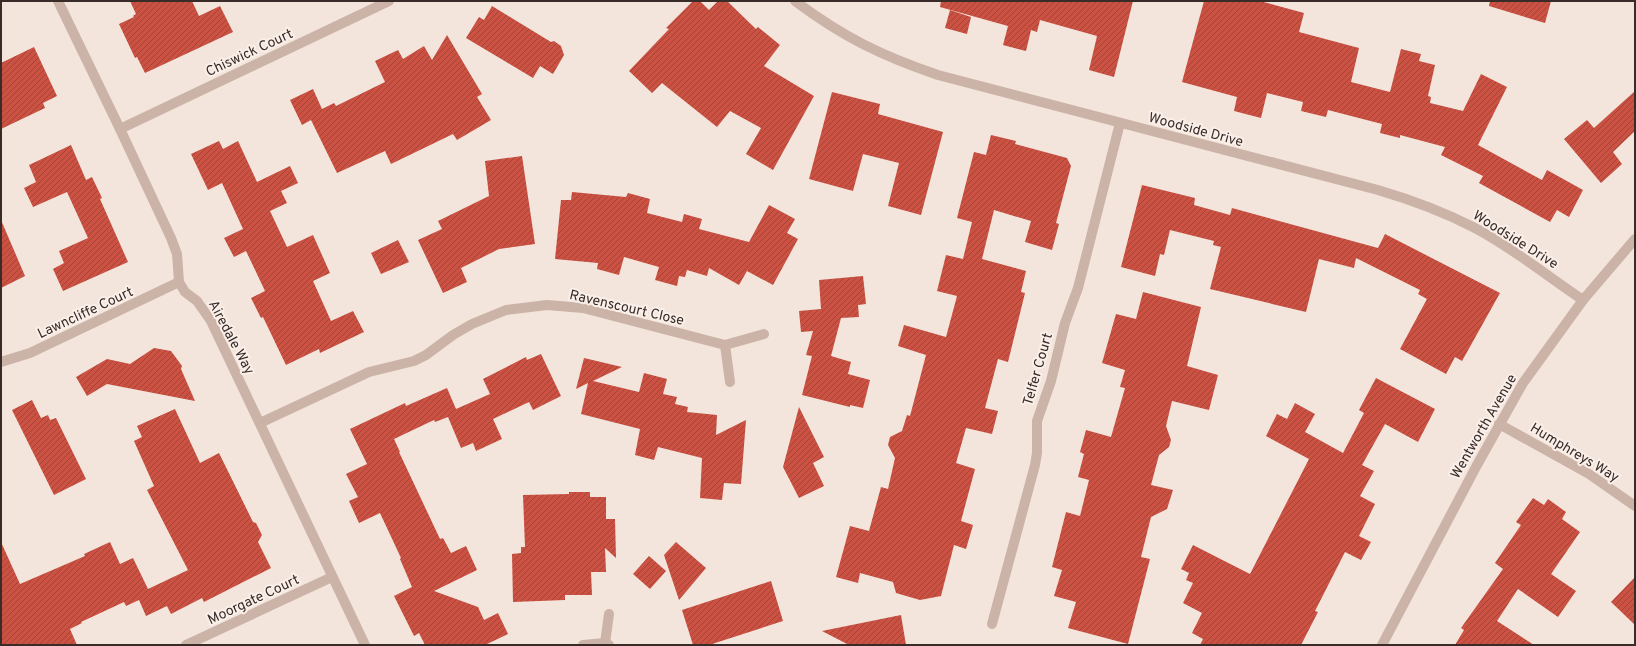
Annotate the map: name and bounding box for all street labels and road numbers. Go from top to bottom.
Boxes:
street label: Chiswick Court [203,26,296,81]
street label: Woodside Drive [1146,110,1245,151]
street label: Woodside Drive [1469,207,1561,273]
street label: Lawncliffe Court [35,284,136,343]
street label: Ravenscourt Close [568,287,686,330]
street label: Airedale Way [204,298,257,378]
street label: Telfer Court [1020,331,1057,408]
street label: Wentworth Avenue [1448,372,1521,482]
street label: Humphreys Way [1527,420,1622,487]
street label: Moorgate Court [205,572,302,629]

